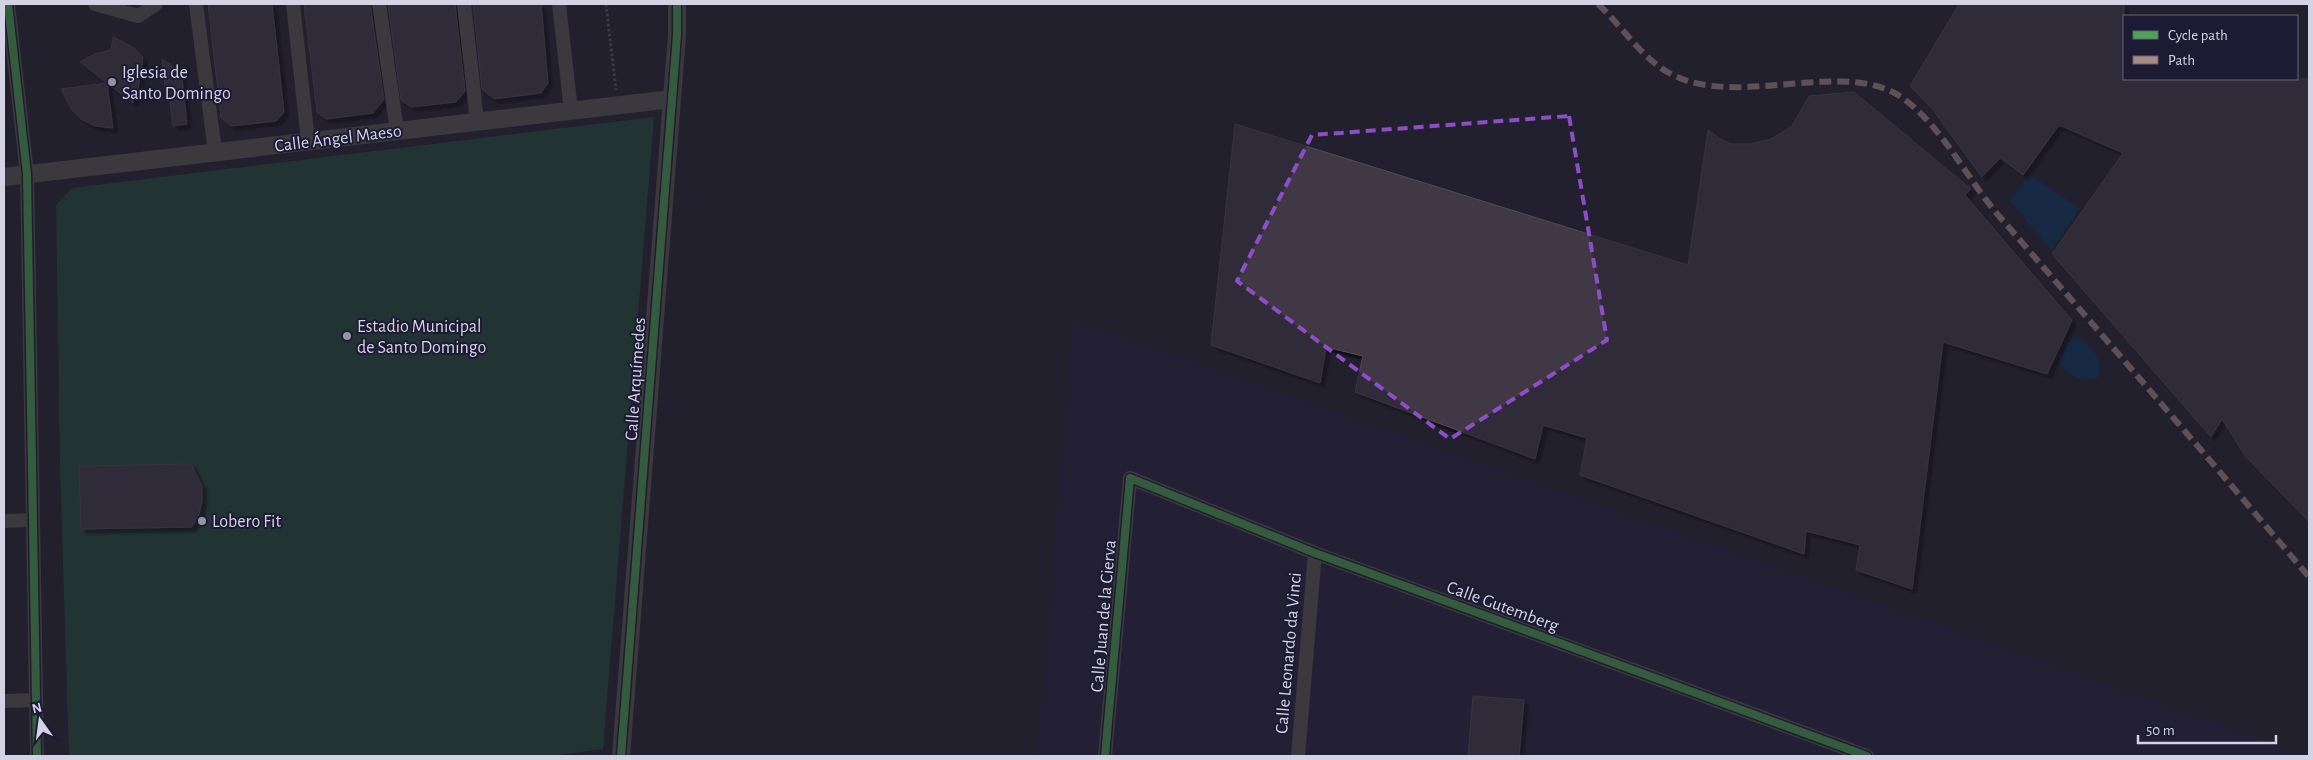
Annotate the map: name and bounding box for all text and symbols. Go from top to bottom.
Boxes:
legend [2123,15,2298,80]
text: Cycle path [2168,28,2228,43]
text: Path [2168,53,2195,68]
place label: Iglesia de Santo Domingo [122,64,231,103]
marker: Iglesia de Santo Domingo [106,76,118,88]
street label: Calle Ángel Maeso [273,119,403,156]
street label: Calle Arquímedes [623,317,649,441]
place label: Estadio Municipal de Santo Domingo [357,318,487,357]
marker: Estadio Municipal de Santo Domingo [341,330,353,342]
place label: Lobero Fit [212,513,281,531]
marker: Lobero Fit [196,515,208,527]
street label: Calle Juan de la Cierva [1088,539,1120,693]
street label: Calle Leonardo da Vinci [1273,572,1305,735]
street label: Calle Gutemberg [1444,578,1561,636]
north arrow [15,695,65,745]
text: N [31,700,44,716]
scale bar [2138,712,2276,744]
text: 50 m [2146,723,2175,738]

